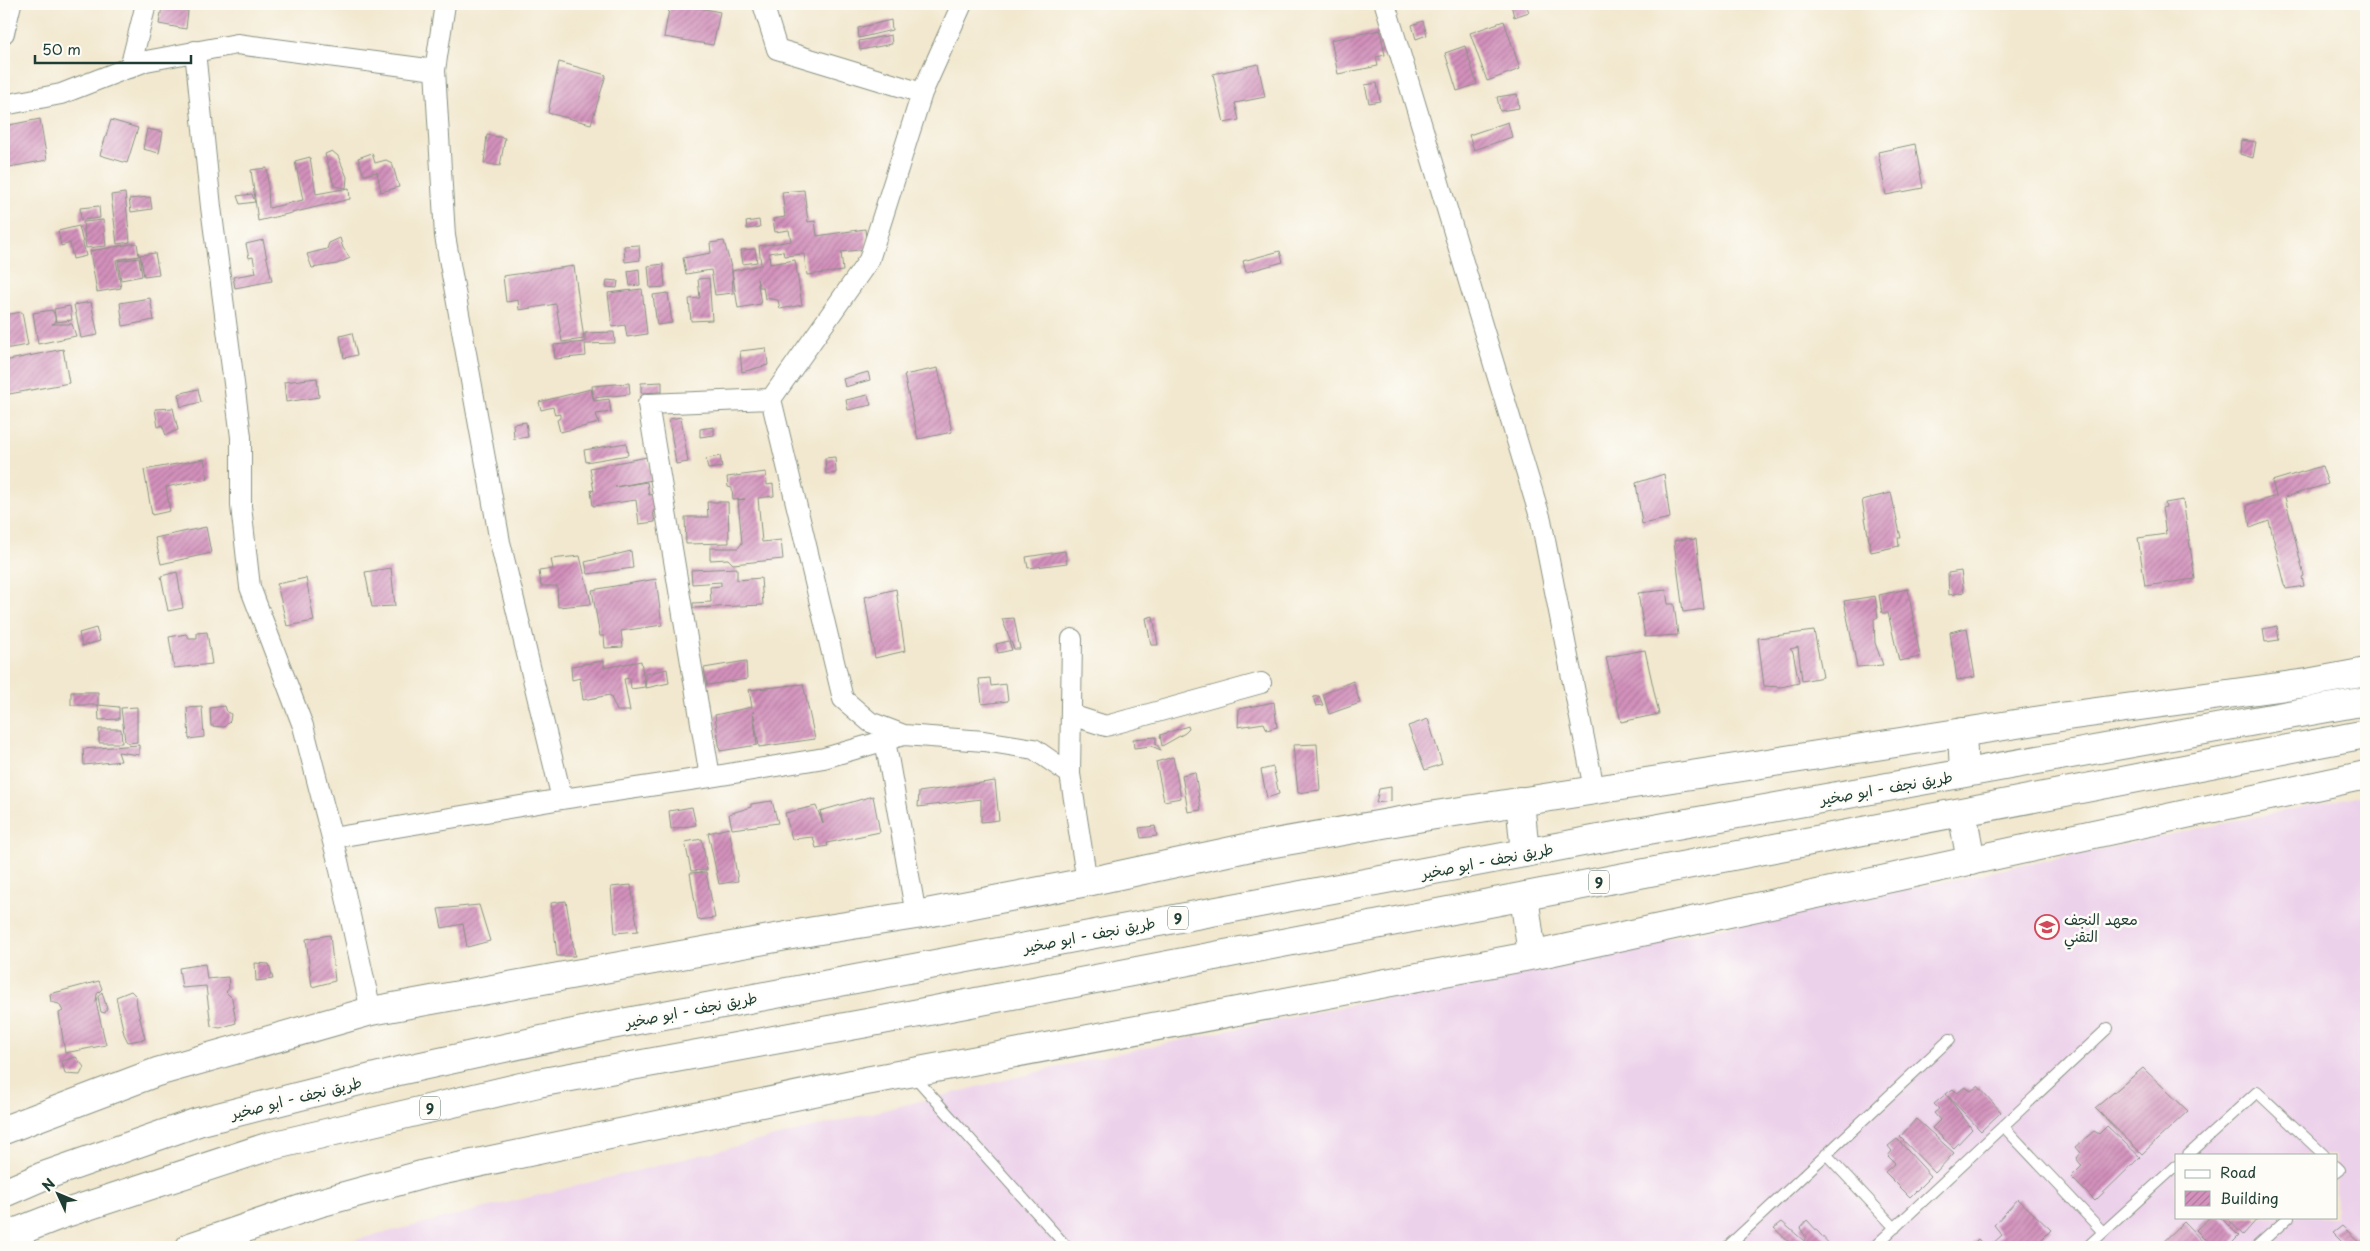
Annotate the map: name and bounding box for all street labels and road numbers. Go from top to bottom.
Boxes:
street label: طريق نجف - ابو صخير [1816,764,1954,810]
street label: طريق نجف - ابو صخير [1417,836,1555,884]
road number: 9 [1589,870,1609,894]
road number: 9 [1168,906,1188,930]
street label: طريق نجف - ابو صخير [1019,910,1157,958]
street label: طريق نجف - ابو صخير [621,985,759,1033]
street label: طريق نجف - ابو صخير [226,1070,364,1125]
road number: 9 [420,1096,440,1120]

